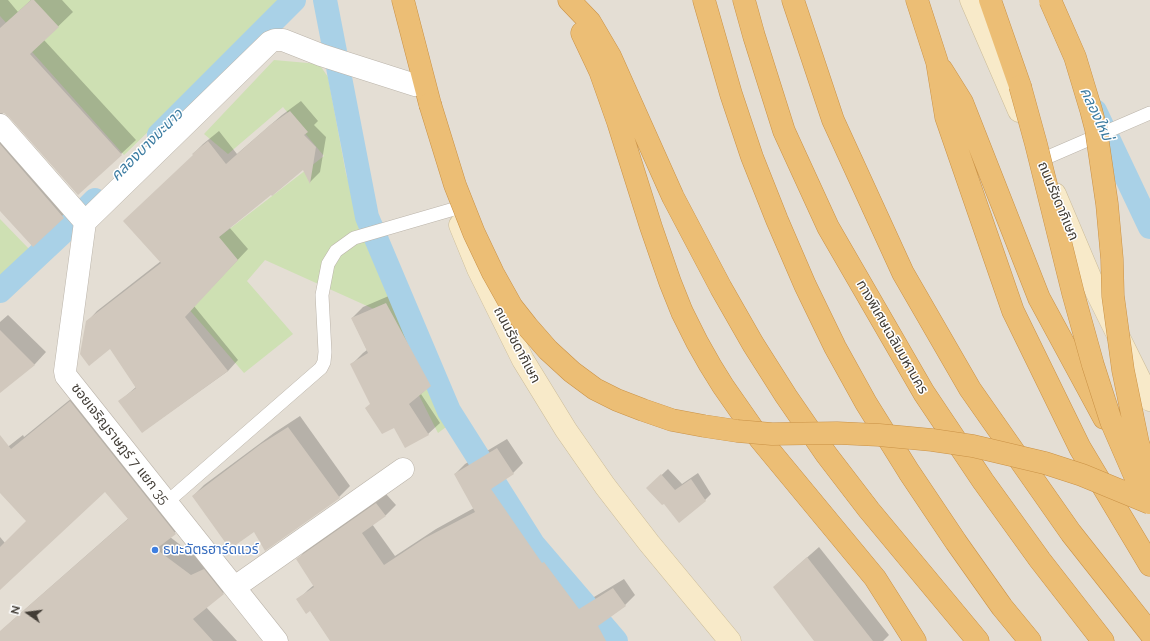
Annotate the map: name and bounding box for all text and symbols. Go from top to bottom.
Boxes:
water label: คลองใหม่ [1076,84,1116,144]
water label: คลองบางมะนาว [107,105,187,185]
street label: ถนนรัชดาภิเษก [1034,159,1082,243]
street label: ทางพิเศษเฉลิมมหานคร [853,277,931,397]
street label: ถนนรัชดาภิเษก [490,304,544,386]
street label: ซอยเจริญราษฎร์ 7 แยก 35 [67,380,173,508]
place label: ธนะฉัตรฮาร์ดแวร์ [163,542,259,558]
marker: ธนะฉัตรฮาร์ดแวร์ [150,545,160,555]
north arrow [8,593,48,633]
text: N [9,604,23,616]

